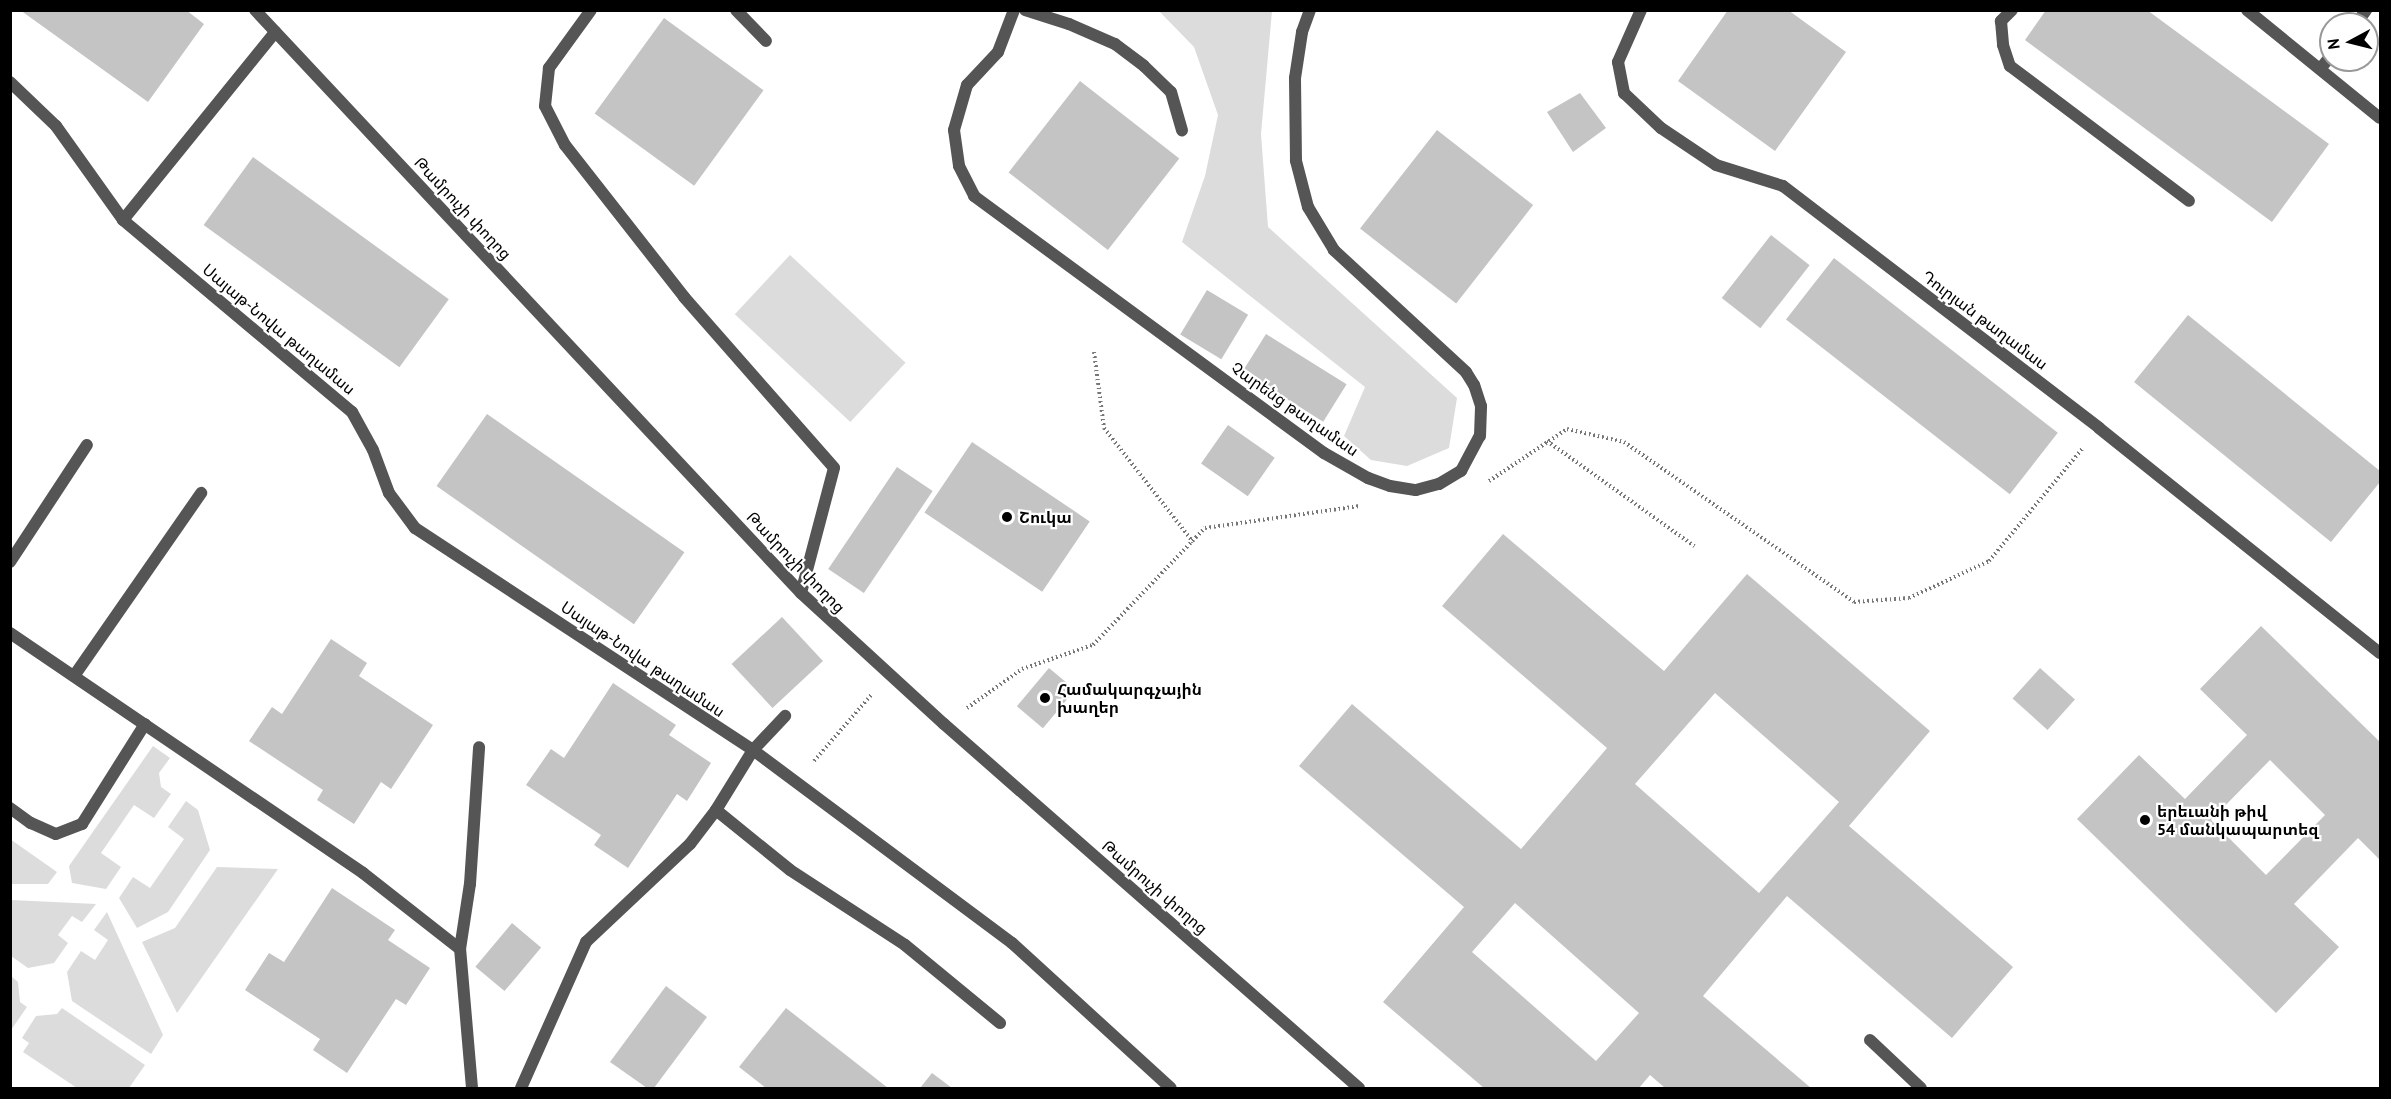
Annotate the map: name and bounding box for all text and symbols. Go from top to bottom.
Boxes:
north arrow [2319,12,2379,72]
text: N [2323,38,2344,50]
street label: Թամրուչի փողոց [410,153,516,263]
street label: Սայաթ-Նովա թաղամաս [199,259,359,399]
street label: Դուրյան թաղամաս [1918,266,2052,374]
street label: Չարենց թաղամաս [1228,358,1362,460]
street label: Թամրուչի փողոց [743,507,849,617]
place label: Շուկա [1019,507,1072,527]
marker: Շուկա [1000,510,1014,524]
street label: Սայաթ-Նովա թաղամաս [557,597,729,721]
place label: Համակարգչային խաղեր [1057,679,1202,717]
marker: Համակարգչային խաղեր [1038,691,1052,705]
place label: երեւանի թիվ 54 մանկապարտեզ [2157,801,2319,839]
marker: երեւանի թիվ 54 մանկապարտեզ [2138,813,2152,827]
street label: Թամրուչի փողոց [1098,836,1212,938]

